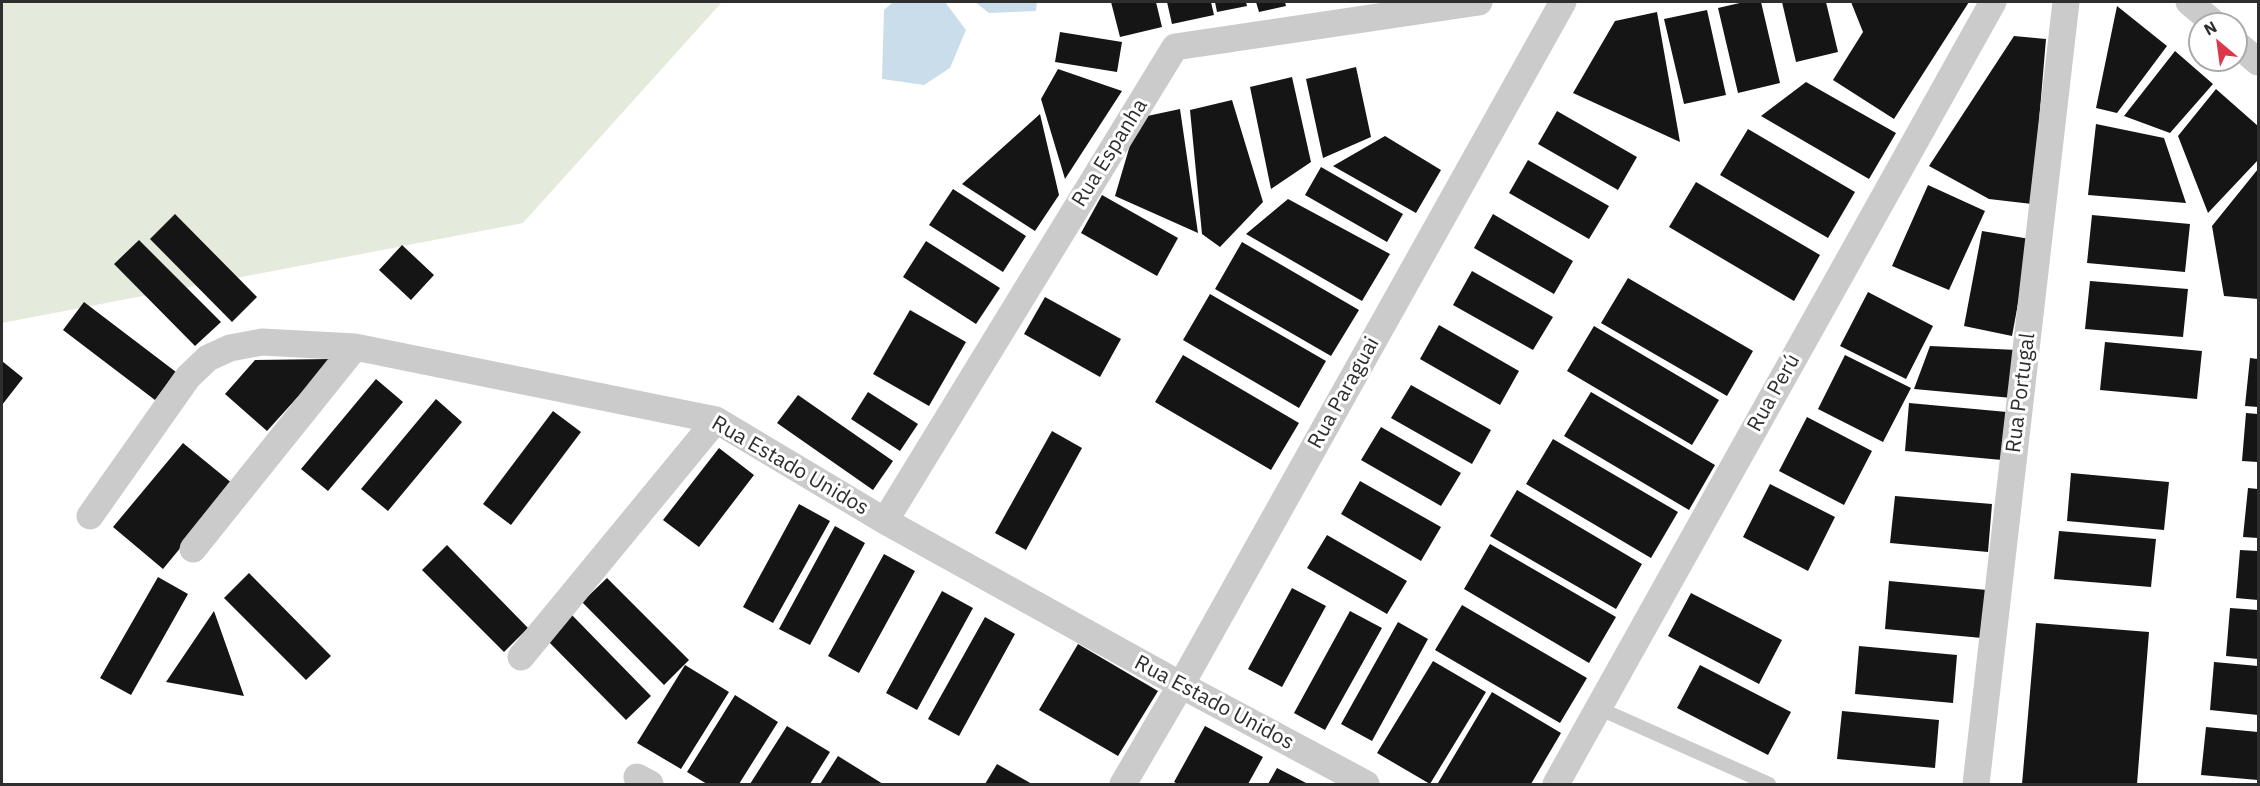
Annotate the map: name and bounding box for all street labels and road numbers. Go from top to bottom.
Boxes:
street label: Rua Espanha [1067,94,1153,212]
street label: Rua Portugal [2001,332,2041,454]
street label: Rua Paraguai [1303,333,1385,453]
street label: Rua Perú [1742,350,1806,436]
street label: Rua Estado Unidos [707,411,873,521]
street label: Rua Estado Unidos [1130,650,1298,756]

